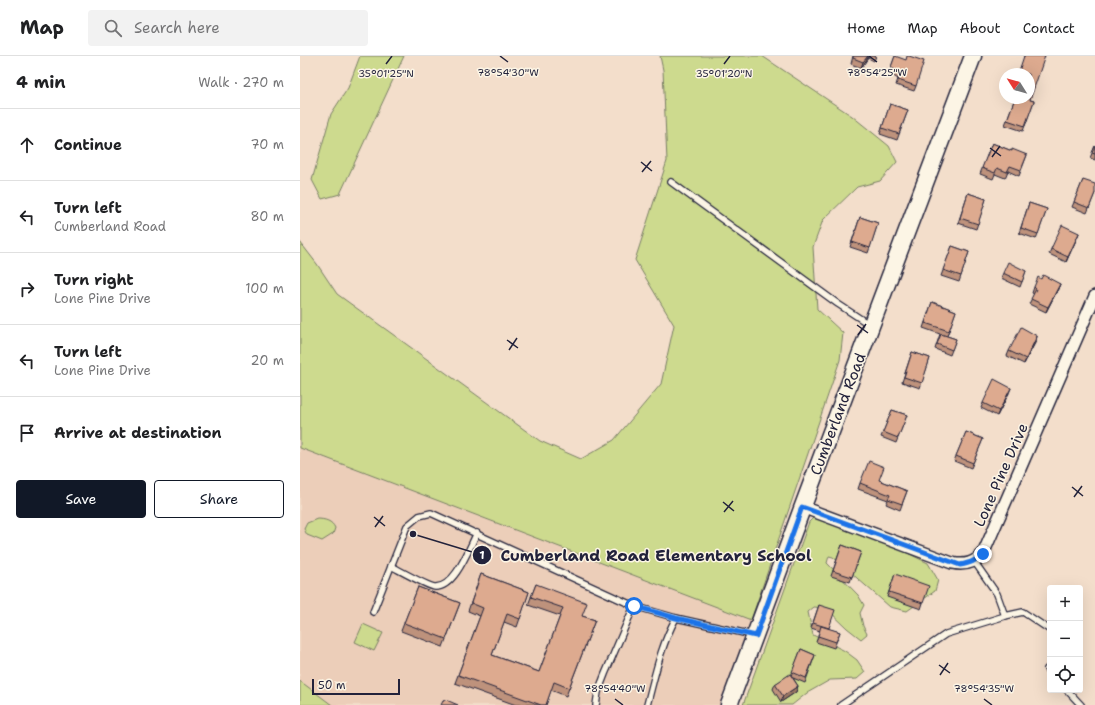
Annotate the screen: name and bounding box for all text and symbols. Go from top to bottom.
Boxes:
search box [88,10,368,46]
text: Map [20,15,64,40]
icon: search [102,17,124,39]
text: Search here [134,18,220,38]
text: Home [847,19,886,37]
text: Map [908,19,938,37]
text: About [960,19,1001,37]
text: Contact [1023,19,1075,37]
text: 78°54'30"W [477,66,539,79]
text: 78°54'25"W [847,66,908,79]
text: 35°01'25"N [358,67,414,80]
text: 35°01'20"N [696,67,752,80]
north arrow [999,68,1035,104]
text: 4 min [16,71,66,93]
text: Walk · 270 m [198,74,284,91]
icon: ahead [16,134,38,156]
text: Continue [54,135,122,155]
text: 70 m [250,136,284,153]
text: Turn left [54,198,122,218]
icon: left [16,206,38,228]
text: 80 m [250,208,284,225]
text: Cumberland Road [54,218,166,235]
text: Turn right [54,270,134,290]
icon: right [16,278,38,300]
text: 100 m [245,280,284,297]
text: Lone Pine Drive [54,290,151,307]
text: Turn left [54,342,122,362]
icon: left [16,350,38,372]
street label: Cumberland Road [805,350,871,478]
text: 20 m [251,352,284,369]
text: Lone Pine Drive [54,362,151,379]
street label: Lone Pine Drive [969,420,1033,530]
icon: arrive [16,422,38,444]
text: Arrive at destination [54,423,222,443]
button: Save [16,480,146,518]
button: Share [154,480,284,518]
callout: Cumberland Road Elementary School [472,541,820,569]
text: Cumberland Road Elementary School [500,545,812,566]
route end [974,545,992,563]
text: 1 [479,547,485,563]
map controls [1047,585,1083,693]
button: + [1047,585,1083,621]
route start [625,597,643,615]
button: − [1047,621,1083,657]
button: locate [1047,657,1083,693]
scale bar [312,677,400,696]
text: 50 m [318,678,346,693]
text: 78°54'40"W [584,682,646,695]
text: 78°54'35"W [954,682,1015,695]

